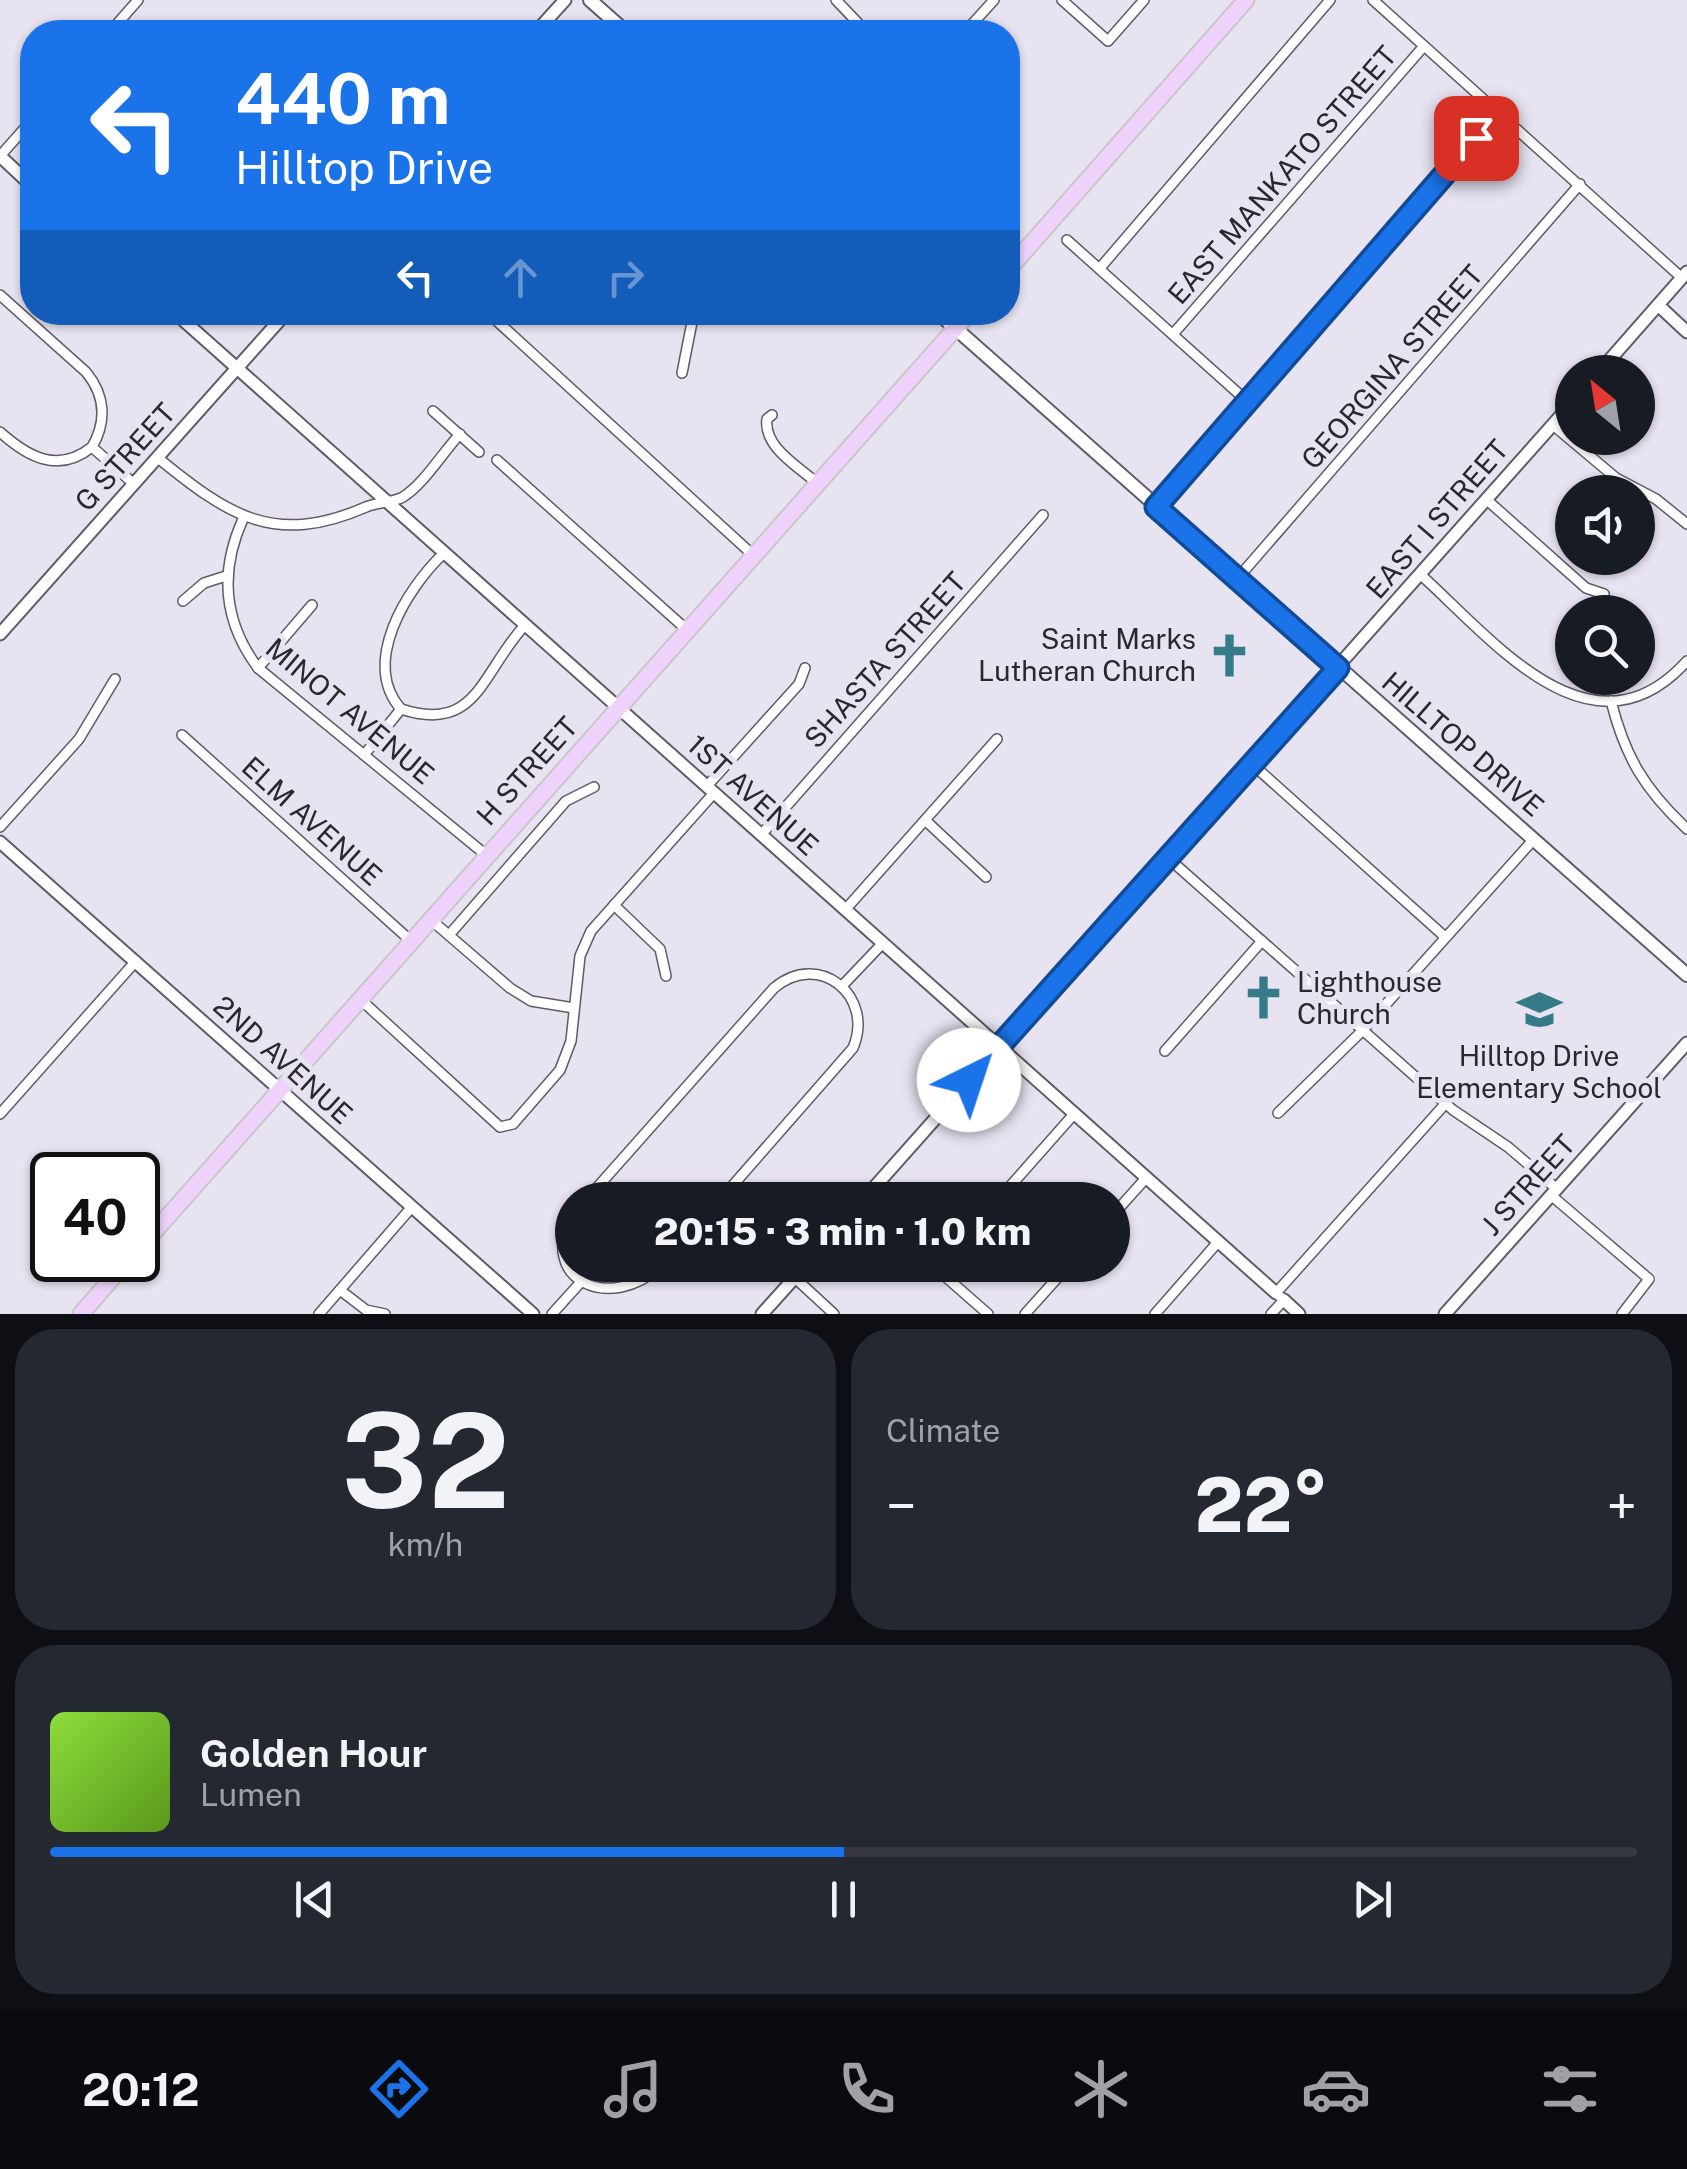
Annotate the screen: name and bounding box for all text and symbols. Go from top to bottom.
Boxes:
street label: EAST MANKATO STREET [1161,39,1403,310]
text: 440 m [235,57,450,140]
icon: left [70,60,200,190]
pin [1434,96,1519,181]
icon: arrive [1449,111,1504,166]
text: Hilltop Drive [235,141,493,194]
icon: left [388,250,443,305]
icon: ahead [493,250,548,305]
icon: right [598,250,653,305]
street label: GEORGINA STREET [1294,258,1489,475]
north arrow [1555,355,1655,455]
map controls [1555,355,1655,695]
street label: G STREET [68,396,181,517]
street label: EAST I STREET [1359,433,1514,605]
button: sound [1555,475,1655,575]
street label: SHASTA STREET [797,565,972,754]
button: search [1555,595,1655,695]
place label: Saint Marks Lutheran Church [978,622,1196,687]
street label: MINOT AVENUE [260,631,441,790]
church icon: Saint Marks Lutheran Church [1205,631,1253,679]
street label: HILLTOP DRIVE [1376,665,1551,823]
street label: H STREET [469,710,584,832]
street label: 1ST AVENUE [681,727,825,862]
street label: ELM AVENUE [236,749,389,892]
place label: Lighthouse Church [1297,965,1442,1030]
church icon: Lighthouse Church [1240,974,1288,1022]
school or university icon: Hilltop Drive Elementary School [1515,986,1563,1034]
street label: 2ND AVENUE [207,989,359,1130]
position arrow [917,1028,1021,1132]
place label: Hilltop Drive Elementary School [1416,1039,1662,1104]
street label: J STREET [1474,1128,1581,1242]
speed limit sign: 40 [30,1152,160,1282]
text: 20:15 · 3 min · 1.0 km [654,1209,1031,1254]
text: 32 [341,1385,510,1537]
text: Climate [886,1412,1000,1449]
text: 22° [1195,1461,1328,1549]
text: − [886,1474,917,1538]
text: + [1607,1474,1637,1538]
text: km/h [388,1526,463,1563]
text: Golden Hour [200,1731,427,1776]
text: Lumen [200,1776,302,1813]
icon: previous [287,1872,342,1927]
icon: pause [816,1872,871,1927]
icon: next [1345,1872,1400,1927]
icon: directions [364,2054,434,2124]
icon: music [598,2054,668,2124]
icon: phone [832,2054,902,2124]
icon: climate [1066,2054,1136,2124]
icon: car [1301,2054,1371,2124]
icon: filters [1535,2054,1605,2124]
text: 20:12 [82,2063,200,2116]

